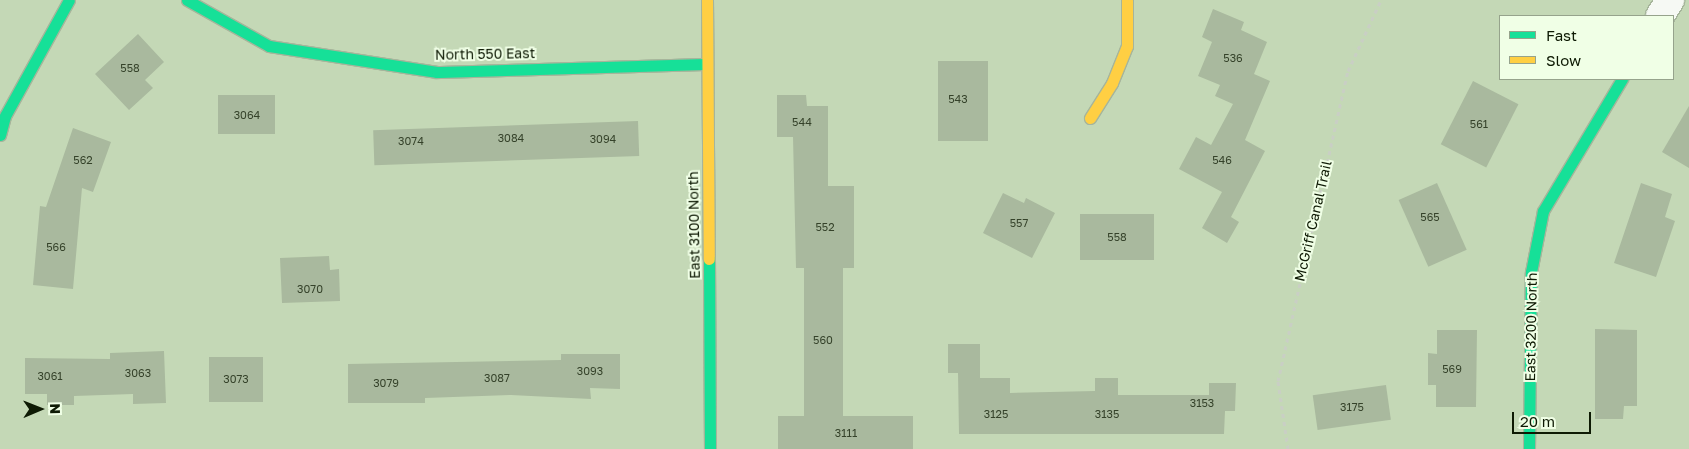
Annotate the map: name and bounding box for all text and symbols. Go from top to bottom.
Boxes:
legend [1499,15,1674,80]
text: Fast [1546,26,1577,44]
street label: North 550 East [435,45,535,63]
house number: 536 [1223,51,1243,65]
text: Slow [1546,51,1581,69]
house number: 558 [120,61,140,75]
house number: 543 [948,92,968,106]
house number: 3064 [234,108,260,122]
house number: 544 [792,115,812,129]
house number: 561 [1470,117,1488,131]
house number: 3084 [498,131,524,145]
house number: 3094 [590,132,616,146]
house number: 3074 [398,134,424,148]
house number: 562 [73,153,93,167]
house number: 546 [1212,153,1232,167]
street label: McGriff Canal Trail [1291,159,1335,283]
street label: East 3100 North [685,171,703,279]
house number: 565 [1420,210,1440,224]
house number: 557 [1010,216,1028,230]
house number: 552 [815,220,835,234]
house number: 558 [1107,230,1127,244]
house number: 566 [46,240,66,254]
street label: East 3200 North [1522,272,1540,382]
house number: 3070 [297,282,323,296]
house number: 560 [813,333,833,347]
house number: 569 [1442,362,1462,376]
house number: 3093 [577,364,603,378]
house number: 3063 [125,366,151,380]
house number: 3061 [37,369,63,383]
house number: 3087 [484,371,510,385]
house number: 3073 [223,372,249,386]
house number: 3079 [373,376,399,390]
north arrow [15,384,65,434]
house number: 3153 [1190,396,1214,410]
house number: 3175 [1340,400,1364,414]
scale bar [1514,402,1593,434]
text: N [47,403,64,414]
house number: 3125 [984,407,1008,421]
house number: 3135 [1095,407,1119,421]
text: 20 m [1520,412,1555,430]
house number: 3111 [835,426,857,440]

